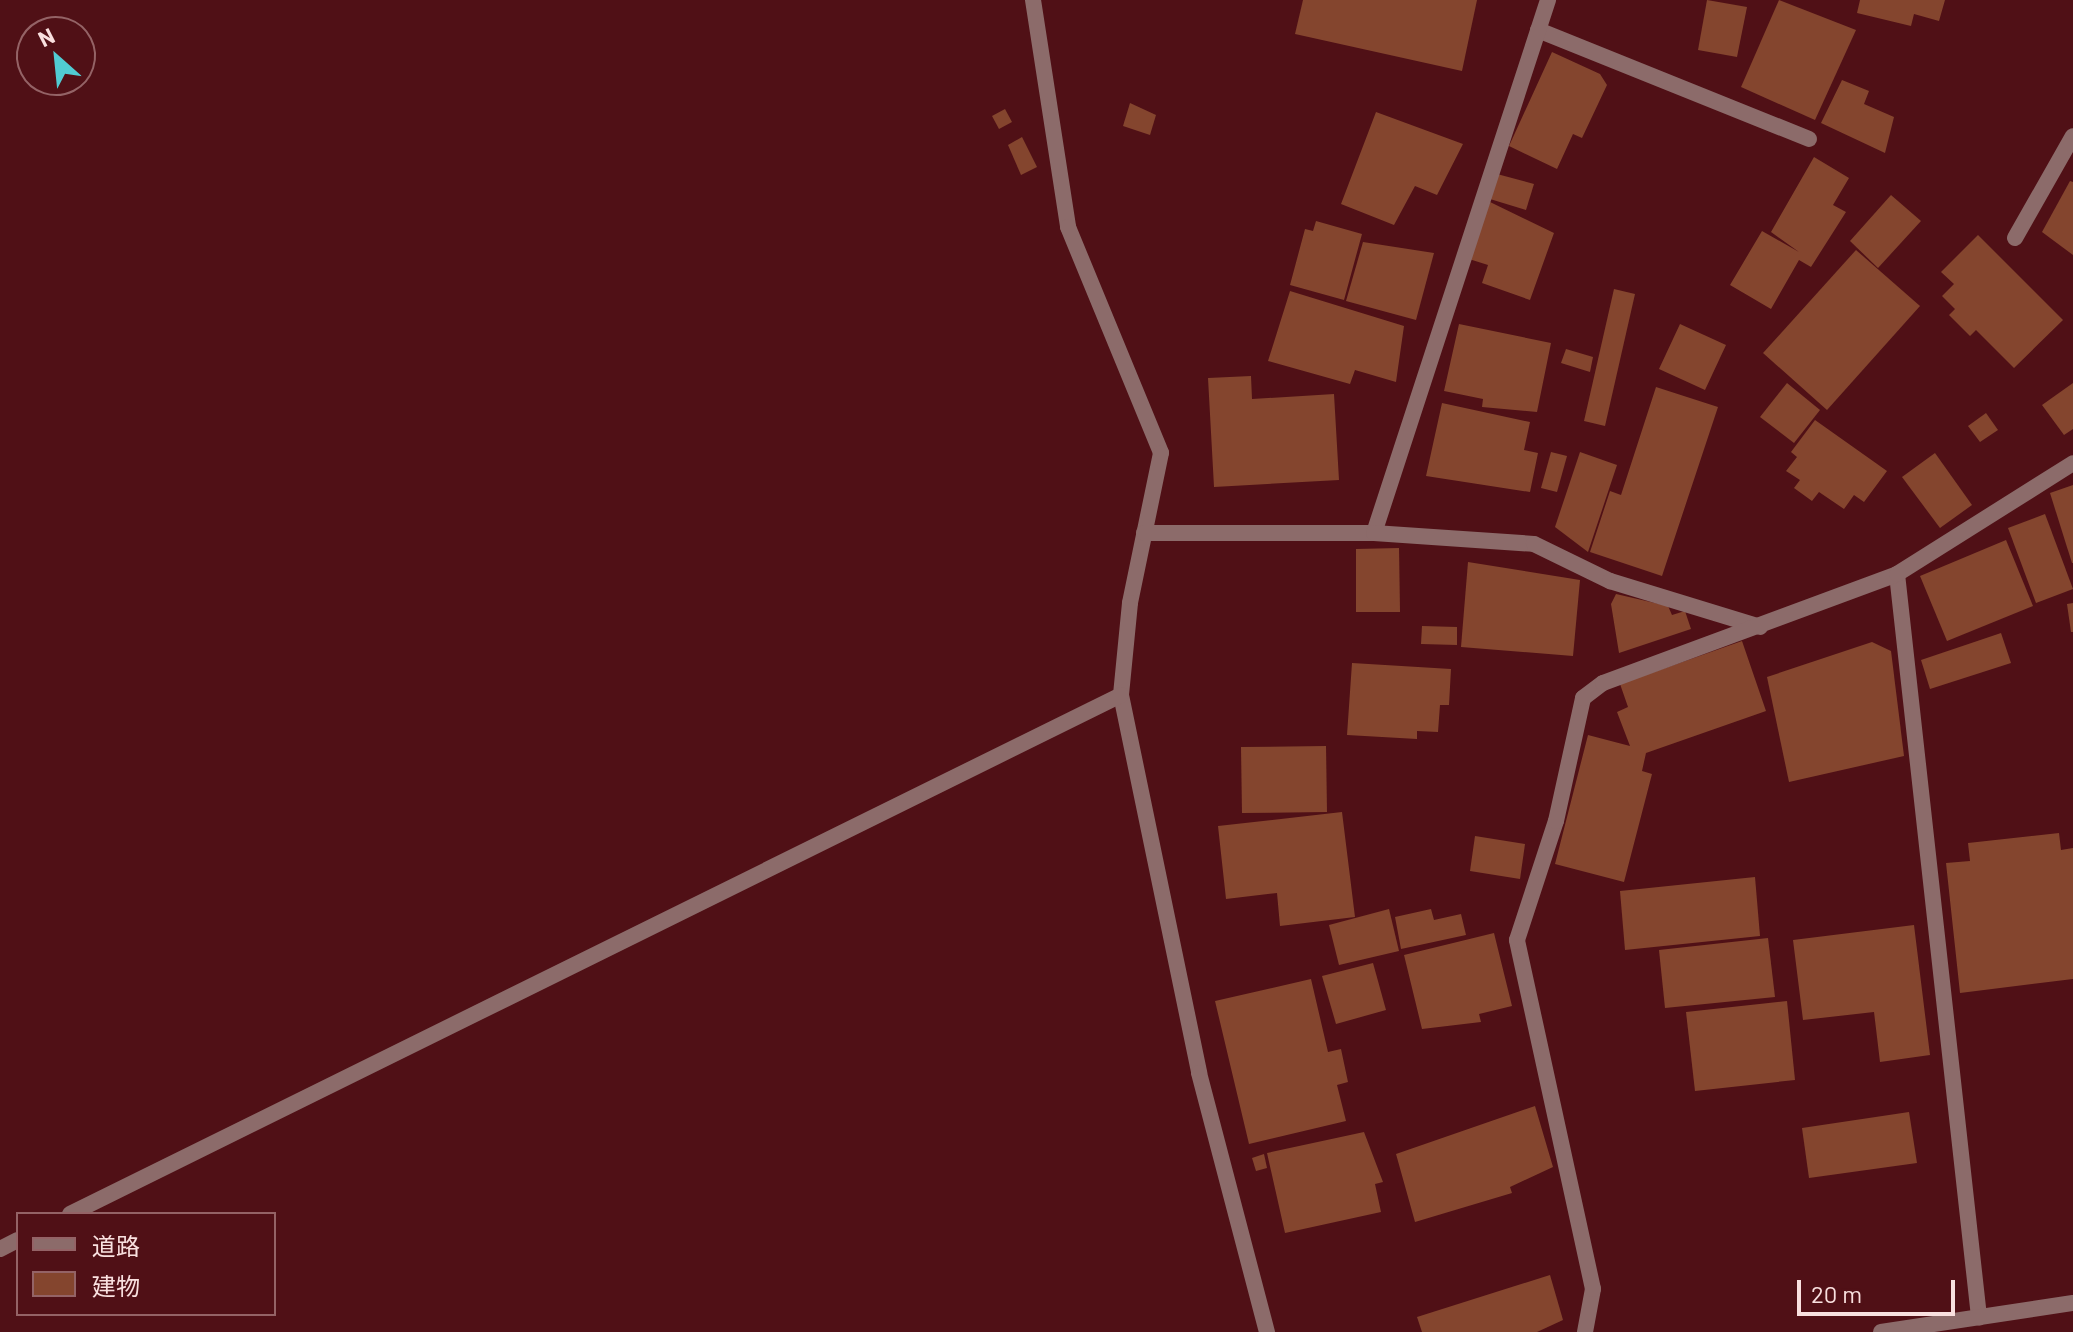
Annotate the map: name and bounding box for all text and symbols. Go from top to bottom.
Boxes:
north arrow [16,16,96,96]
text: N [34,21,58,51]
legend [16,1212,276,1316]
text: 道路 [92,1231,140,1260]
scale bar [1801,1264,1959,1314]
text: 建物 [92,1271,140,1300]
text: 20 m [1811,1279,1862,1308]

